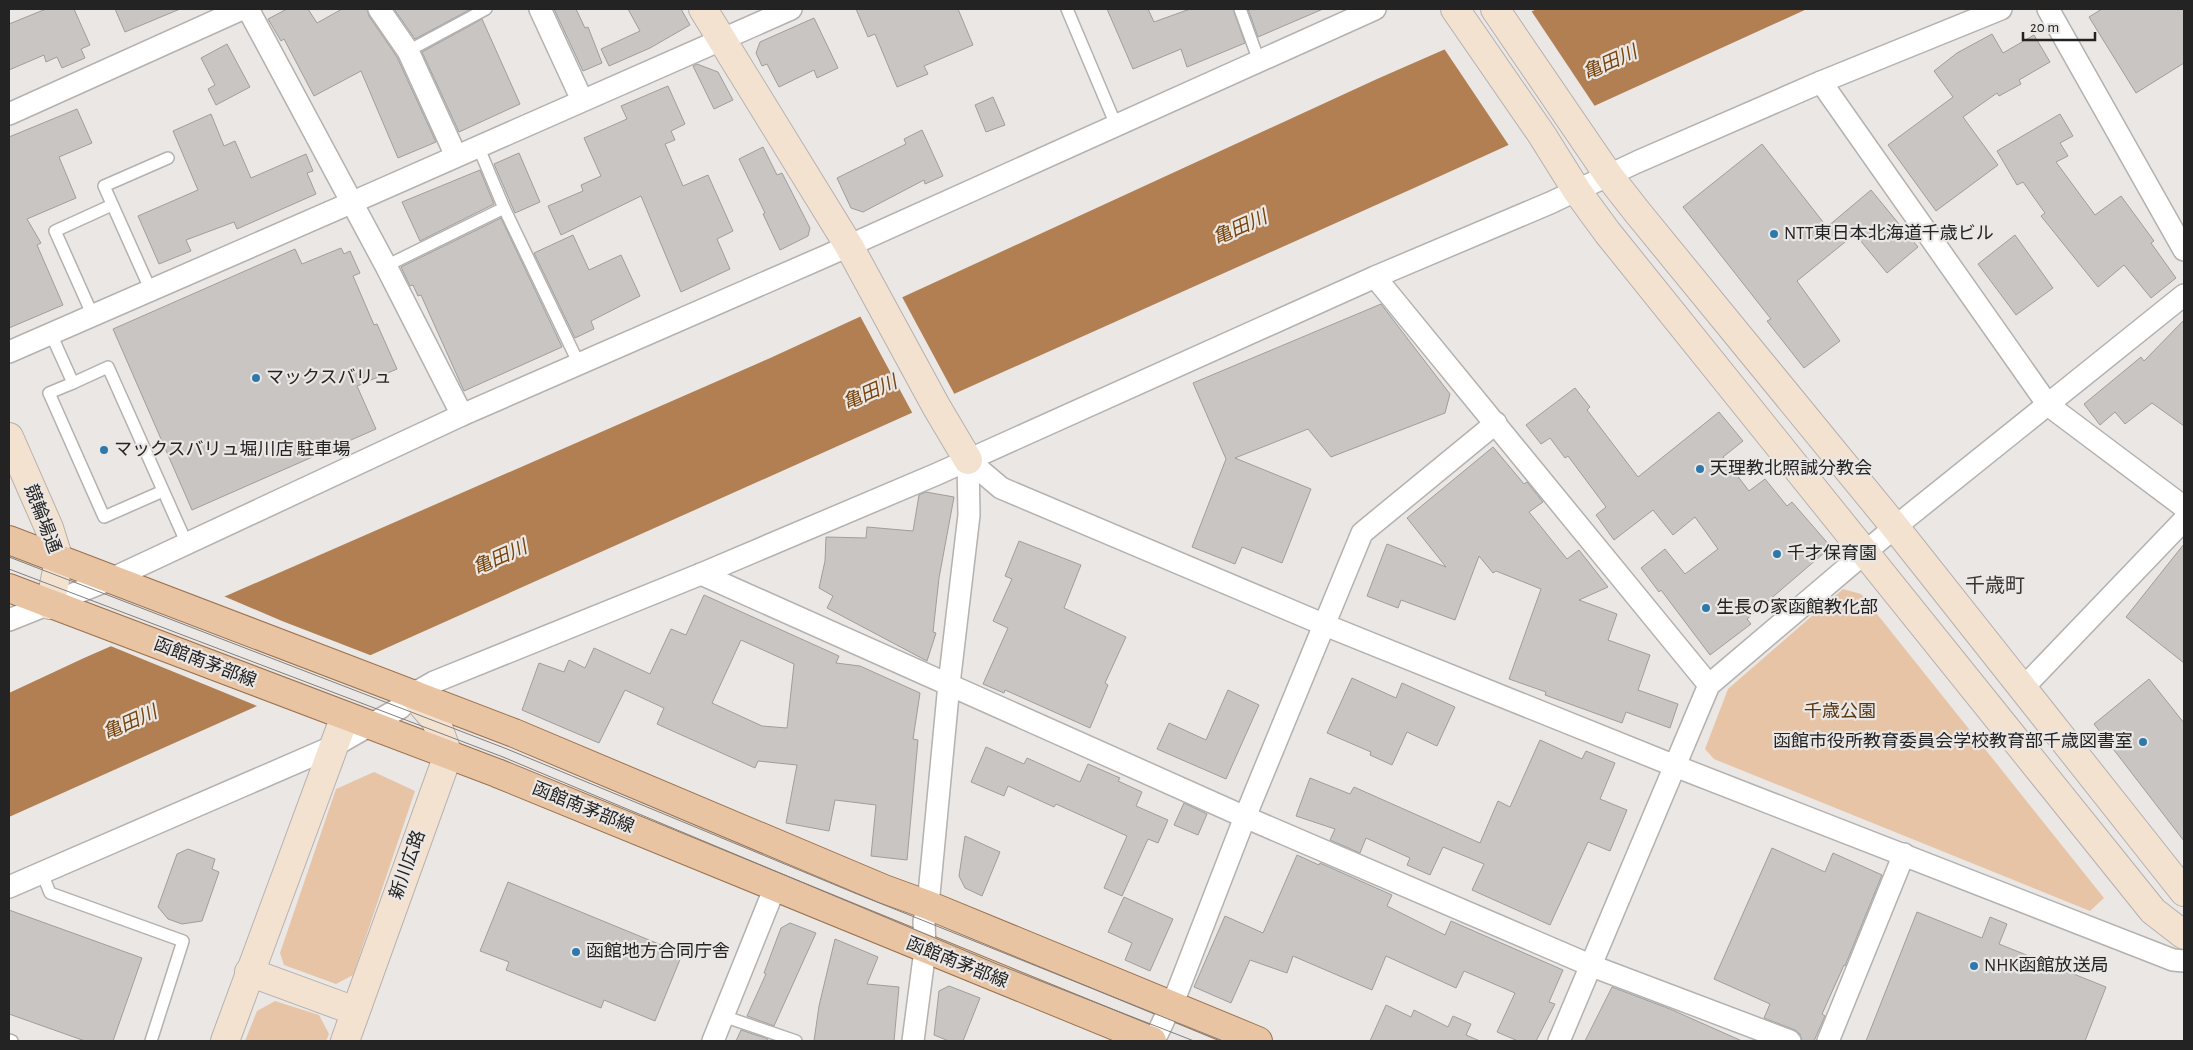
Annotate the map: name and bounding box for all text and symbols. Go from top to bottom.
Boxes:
scale bar [2023,10,2096,42]
text: 20 m [2030,20,2059,35]
water label: 亀田川 [1580,41,1642,83]
water label: 亀田川 [1210,206,1272,248]
place label: NTT東日本北海道千歳ビル [1784,223,1994,243]
marker: NTT東日本北海道千歳ビル [1768,228,1780,240]
place label: マックスバリュ [266,368,391,387]
water label: 亀田川 [840,371,902,413]
marker: マックスバリュ [250,372,262,384]
place label: マックスバリュ堀川店 駐車場 [114,440,350,459]
marker: マックスバリュ堀川店 駐車場 [98,444,110,456]
place label: 天理教北照誠分教会 [1710,458,1872,478]
marker: 天理教北照誠分教会 [1694,463,1706,475]
street label: 競輪場通 [21,481,65,556]
water label: 亀田川 [470,536,532,578]
place label: 千才保育園 [1787,543,1877,563]
marker: 千才保育園 [1771,548,1783,560]
district label: 千歳町 [1965,575,2025,596]
place label: 生長の家函館教化部 [1716,597,1878,617]
marker: 生長の家函館教化部 [1700,602,1712,614]
street label: 函館南茅部線 [151,633,259,691]
water label: 亀田川 [100,701,162,743]
park label: 千歳公園 [1804,702,1876,721]
place label: 函館市役所教育委員会学校教育部千歳図書室 [1773,731,2133,751]
marker: 函館市役所教育委員会学校教育部千歳図書室 [2137,736,2149,748]
street label: 函館南茅部線 [530,778,637,837]
street label: 新川広路 [386,828,429,902]
street label: 函館南茅部線 [904,933,1011,992]
place label: 函館地方合同庁舎 [586,942,730,961]
marker: 函館地方合同庁舎 [570,946,582,958]
place label: NHK函館放送局 [1984,955,2108,975]
marker: NHK函館放送局 [1968,960,1980,972]

